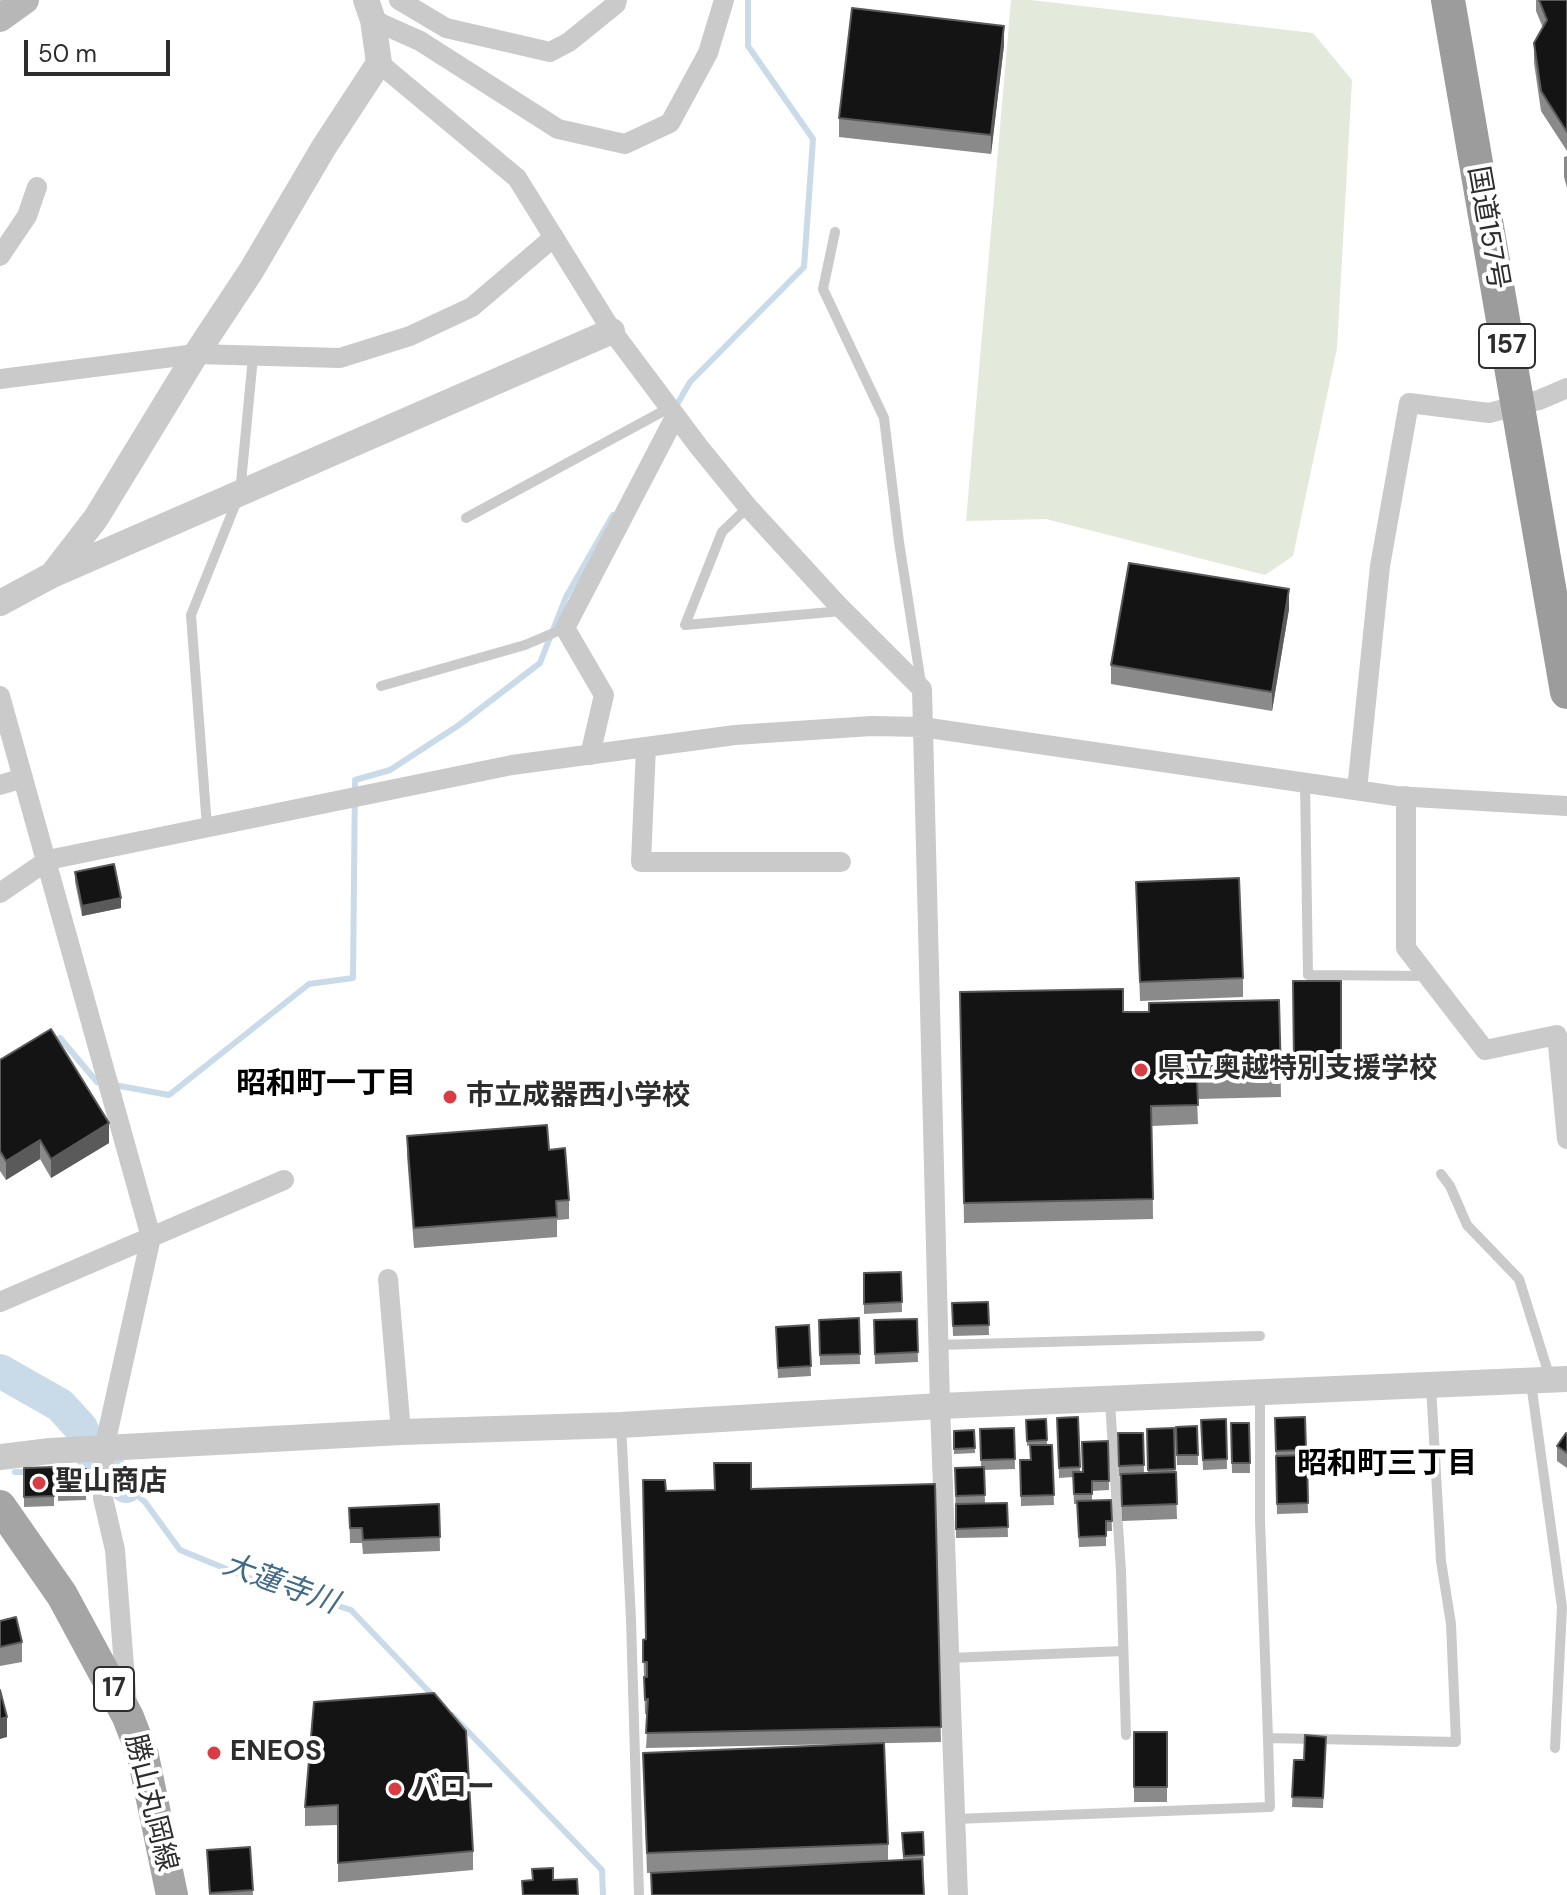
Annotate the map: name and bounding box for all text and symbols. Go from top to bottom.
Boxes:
scale bar [28,24,174,74]
text: 50 m [38,38,97,69]
street label: 国道157号 [1460,164,1514,292]
road number: 157 [1479,324,1535,368]
place label: 県立奥越特別支援学校 [1157,1053,1437,1087]
marker: 県立奥越特別支援学校 [1132,1061,1150,1079]
district label: 昭和町一丁目 [236,1067,416,1103]
place label: 市立成器西小学校 [466,1080,690,1114]
marker: 市立成器西小学校 [441,1088,459,1106]
district label: 昭和町三丁目 [1297,1447,1477,1483]
place label: 聖山商店 [55,1466,167,1500]
marker: 聖山商店 [30,1474,48,1492]
water label: 大蓮寺川 [217,1548,343,1622]
road number: 17 [94,1667,134,1711]
street label: 勝山丸岡線 [117,1731,183,1875]
place label: ENEOS [230,1736,322,1770]
marker: ENEOS [205,1744,223,1762]
place label: バロー [411,1772,495,1806]
marker: バロー [386,1780,404,1798]

